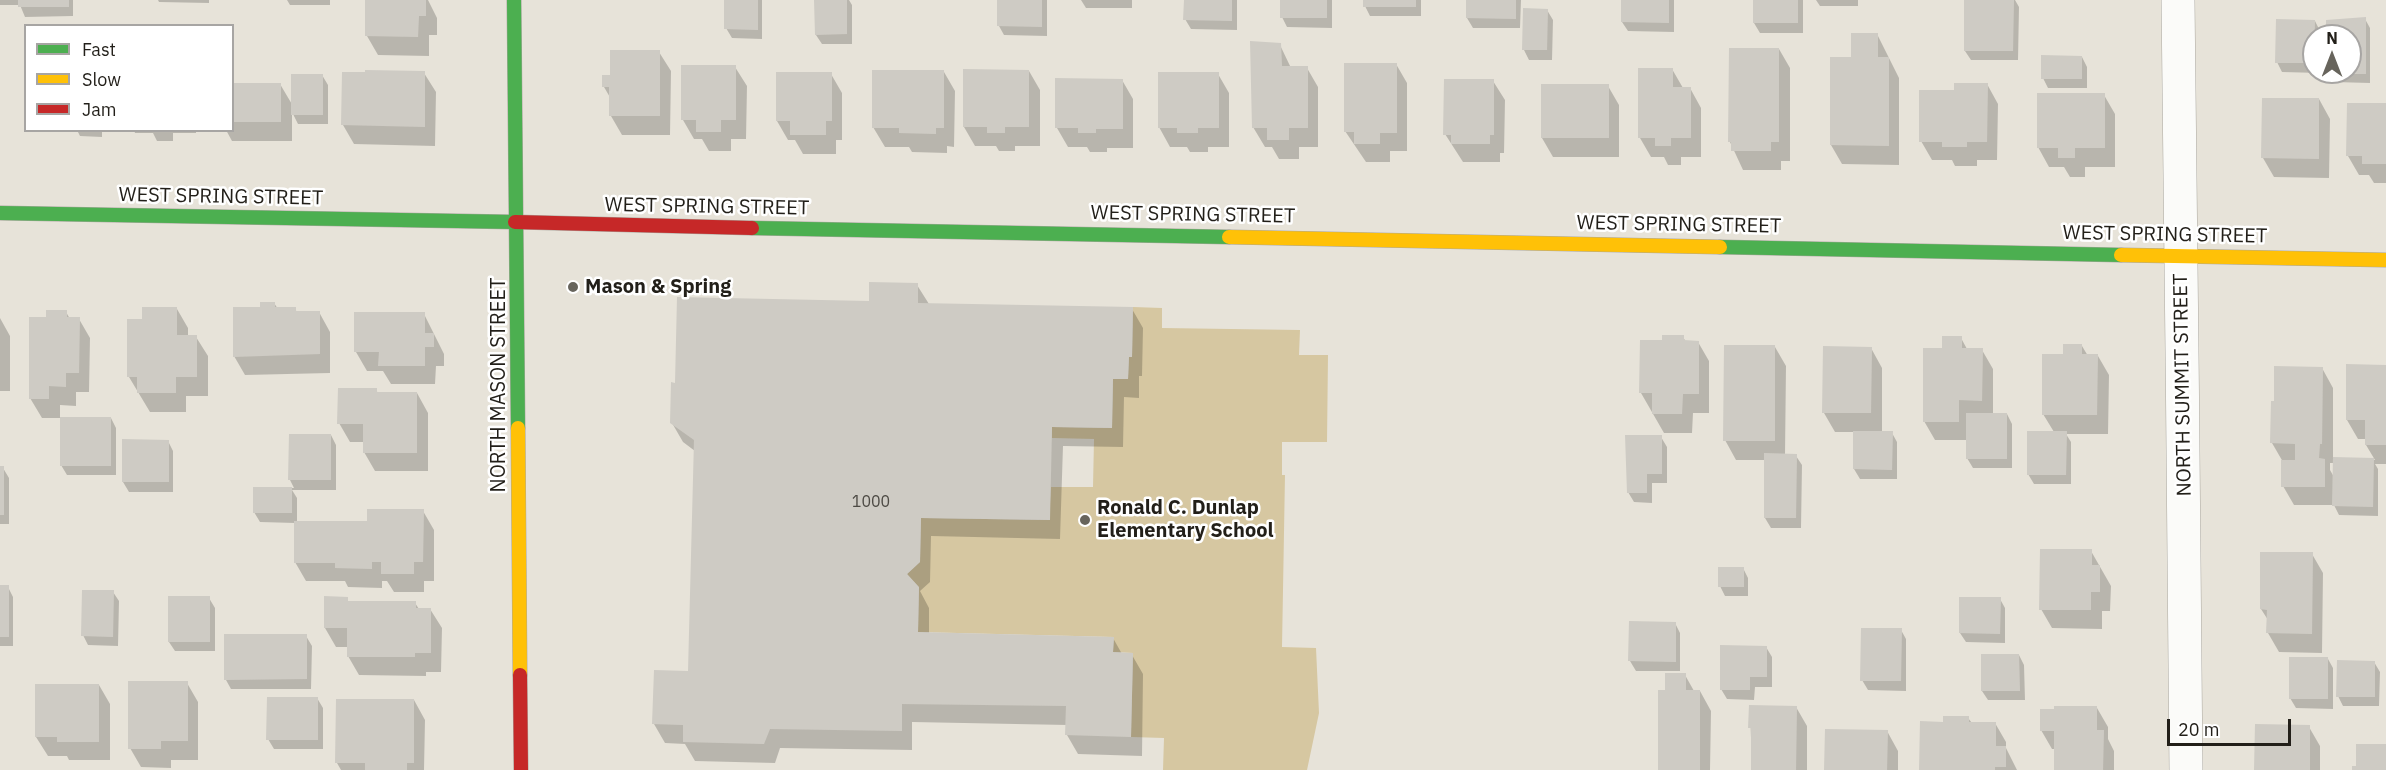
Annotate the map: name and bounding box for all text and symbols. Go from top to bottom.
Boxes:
legend [24,24,234,132]
north arrow [2302,24,2362,84]
text: N [2326,28,2338,48]
text: Fast [82,38,116,61]
text: Slow [82,68,121,91]
text: Jam [82,98,117,121]
street label: WEST SPRING STREET [118,183,324,211]
street label: WEST SPRING STREET [604,193,810,221]
street label: WEST SPRING STREET [1090,201,1296,229]
street label: WEST SPRING STREET [1576,211,1782,239]
street label: WEST SPRING STREET [2062,221,2268,249]
street label: NORTH SUMMIT STREET [2169,273,2197,497]
place label: Mason & Spring [585,275,731,299]
street label: NORTH MASON STREET [487,278,511,492]
marker: Mason & Spring [566,280,580,294]
house number: 1000 [852,492,890,512]
place label: Ronald C. Dunlap Elementary School [1097,496,1273,543]
marker: Ronald C. Dunlap Elementary School [1078,513,1092,527]
scale bar [2170,707,2294,745]
text: 20 m [2178,718,2220,741]

